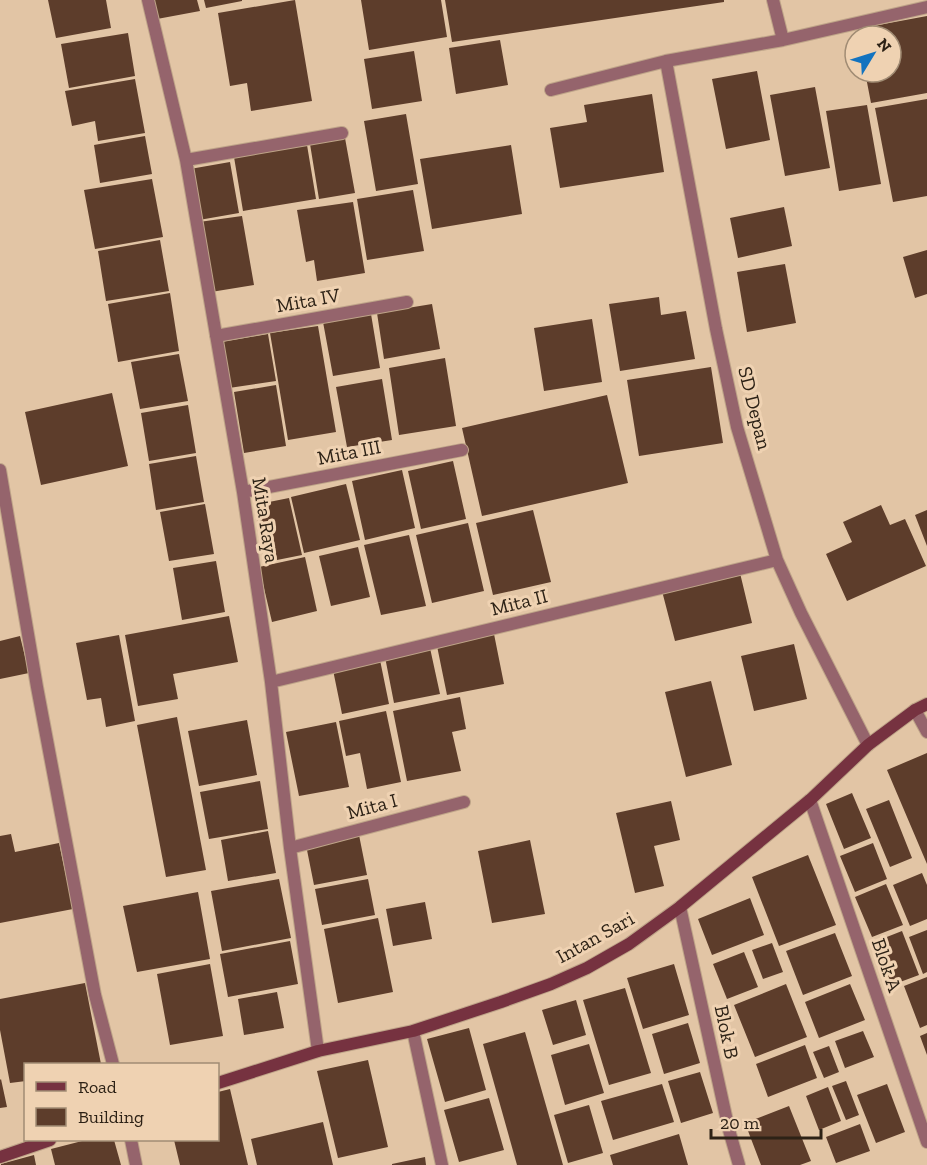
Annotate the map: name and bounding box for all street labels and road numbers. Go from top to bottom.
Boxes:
street label: Mita IV [274,283,342,317]
street label: SD Depan [733,364,777,453]
street label: Mita III [315,434,383,470]
street label: Mita Raya [247,475,285,565]
street label: Mita II [488,583,550,621]
street label: Mita I [344,788,400,824]
street label: Intan Sari [552,906,638,968]
street label: Blok A [867,935,908,996]
street label: Blok B [710,1003,744,1061]

